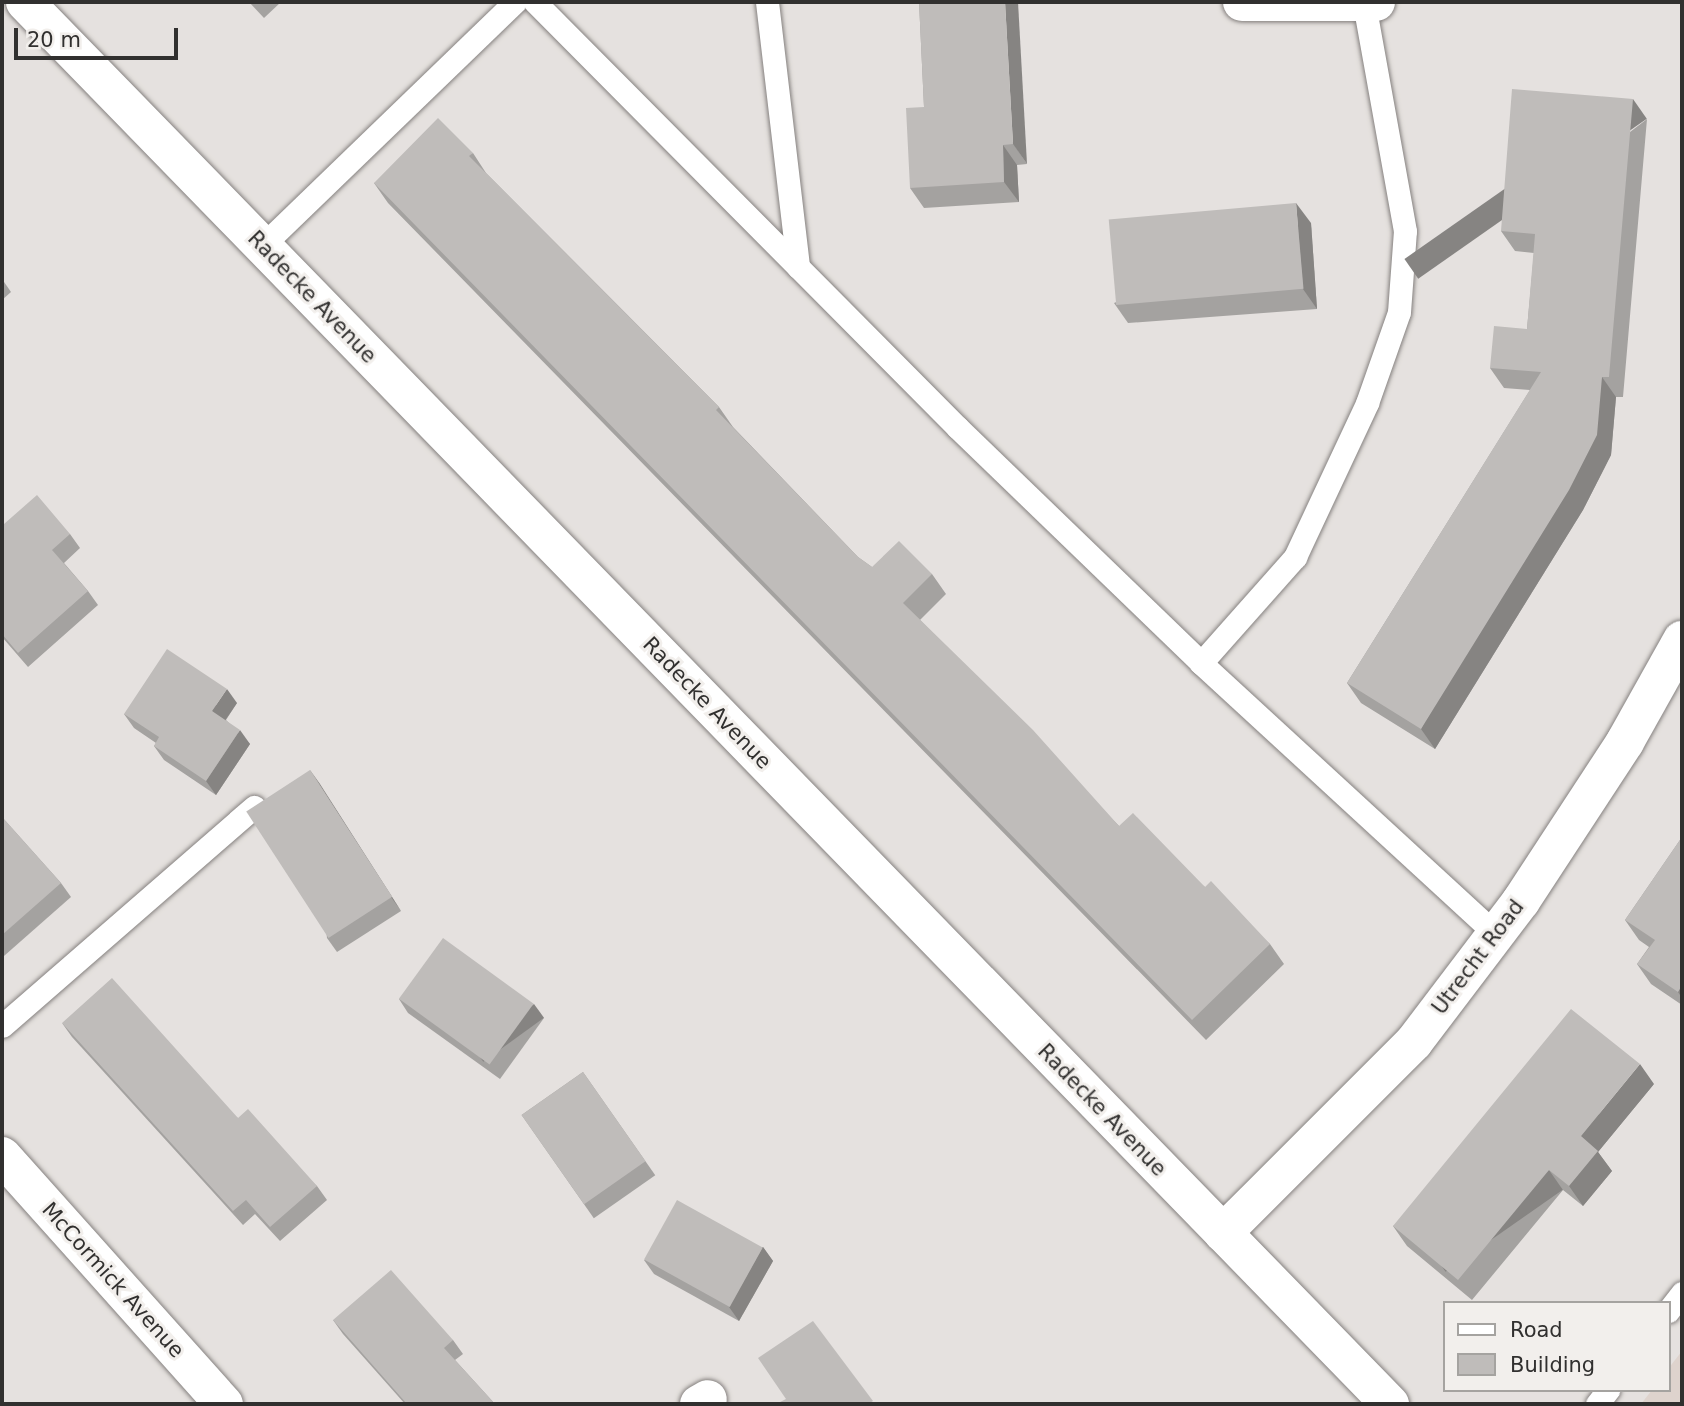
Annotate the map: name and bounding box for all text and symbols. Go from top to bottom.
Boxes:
scale bar [18,14,182,58]
text: 20 m [27,28,81,52]
street label: Radecke Avenue [243,226,381,368]
street label: Radecke Avenue [638,632,776,774]
street label: Utrecht Road [1427,895,1529,1019]
street label: Radecke Avenue [1033,1039,1171,1181]
street label: McCormick Avenue [37,1197,189,1363]
legend [1442,1301,1670,1392]
text: Road [1510,1318,1563,1342]
text: Building [1510,1353,1595,1377]

